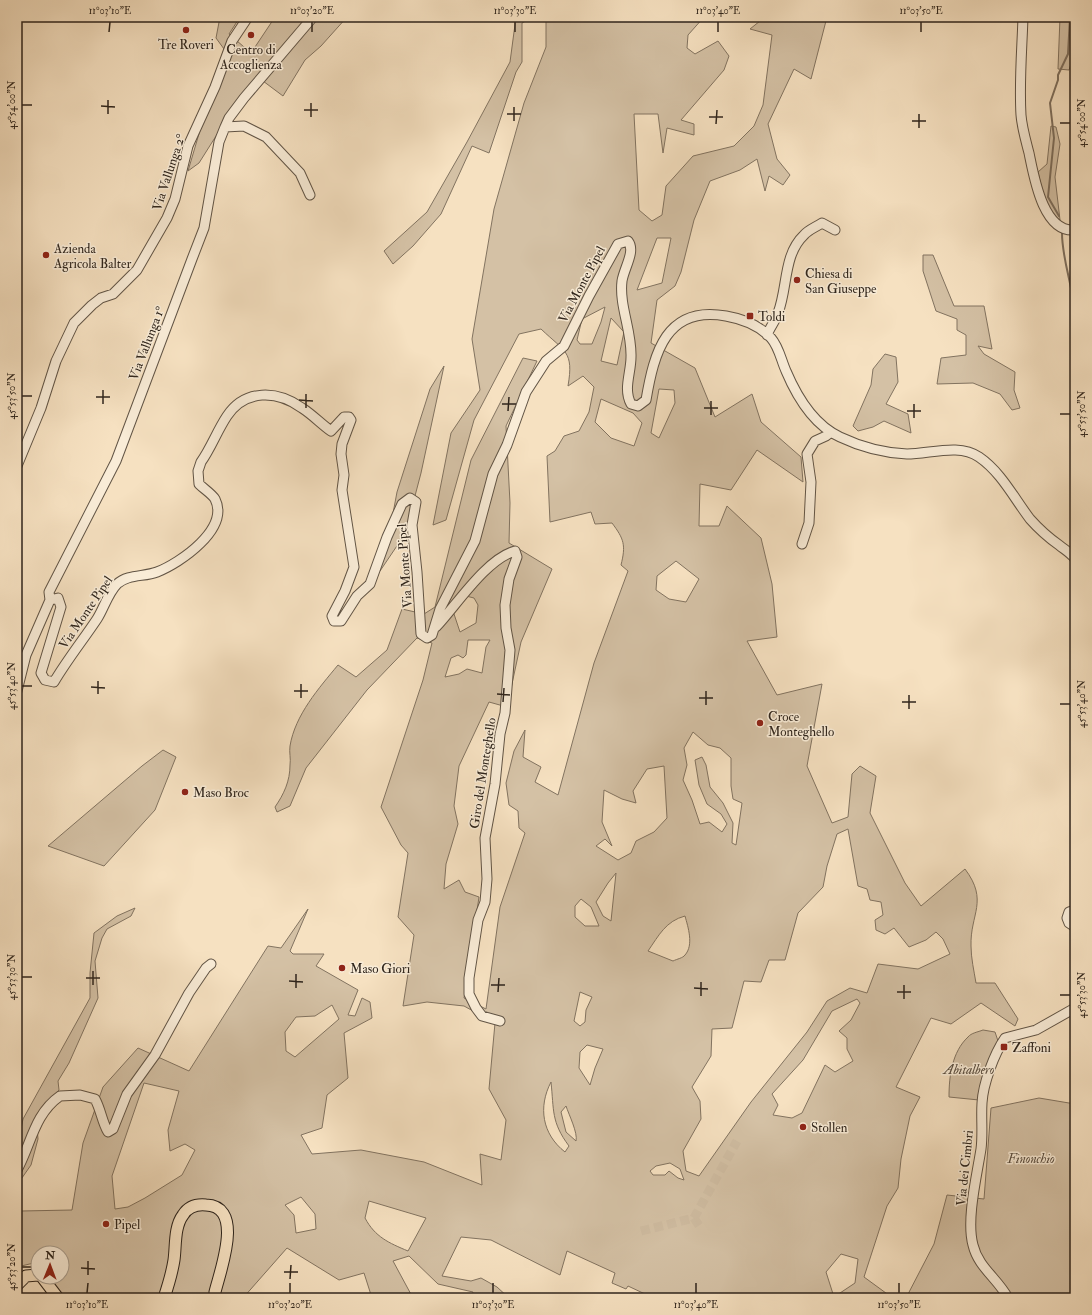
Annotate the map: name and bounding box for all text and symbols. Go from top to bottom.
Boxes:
text: 11°03'10"E [89,5,131,17]
text: 11°03'20"E [290,5,334,17]
text: 11°03'30"E [494,5,536,17]
text: 11°03'40"E [696,5,740,17]
text: 11°03'50"E [899,5,943,17]
marker: Tre Roveri [181,25,191,35]
marker: Centro di Accoglienza [246,30,256,40]
place label: Tre Roveri [158,37,214,53]
place label: Centro di Accoglienza [219,42,283,73]
text: 45°54'00"N [6,80,18,129]
text: 45°54'00"N [1076,98,1088,147]
street label: Via Vallunga 2° [149,131,189,213]
place label: Azienda Agricola Balter [53,241,131,272]
street label: Via Monte Pipel [555,243,610,326]
marker: Azienda Agricola Balter [41,250,51,260]
place label: Chiesa di San Giuseppe [805,266,877,298]
marker: Chiesa di San Giuseppe [792,275,802,285]
street label: Via Vallunga 1° [126,304,169,383]
place label: Toldi [758,309,786,325]
marker: Toldi [745,311,755,321]
text: 45°53'50"N [6,373,18,419]
text: 45°53'50"N [1076,391,1088,437]
street label: Via Monte Pipel [394,522,417,609]
street label: Via Monte Pipel [56,572,117,653]
text: 45°53'40"N [6,662,18,710]
text: 45°53'40"N [1076,680,1088,728]
place label: Croce Monteghello [768,709,834,740]
street label: Giro del Monteghello [466,716,500,830]
marker: Croce Monteghello [755,718,765,728]
place label: Maso Broc [193,785,249,801]
marker: Maso Broc [180,787,190,797]
text: 45°53'30"N [6,954,18,1000]
place label: Maso Giori [350,961,411,977]
marker: Maso Giori [337,963,347,973]
text: 45°53'30"N [1076,972,1088,1018]
place label: Zaffoni [1012,1040,1051,1056]
marker: Zaffoni [999,1042,1009,1052]
park label: Abitalbero [942,1062,995,1078]
place label: Stollen [811,1120,848,1136]
marker: Stollen [798,1122,808,1132]
street label: Via dei Cimbri [953,1129,977,1207]
park label: Finonchio [1006,1151,1055,1167]
place label: Pipel [114,1217,141,1234]
marker: Pipel [101,1219,111,1229]
text: 45°53'20"N [6,1243,18,1291]
north arrow [30,1245,70,1285]
text: N [44,1249,56,1262]
text: 11°03'10"E [66,1299,108,1311]
text: 11°03'20"E [268,1299,312,1311]
text: 11°03'30"E [472,1299,514,1311]
text: 11°03'40"E [674,1299,718,1311]
text: 11°03'50"E [877,1299,921,1311]

